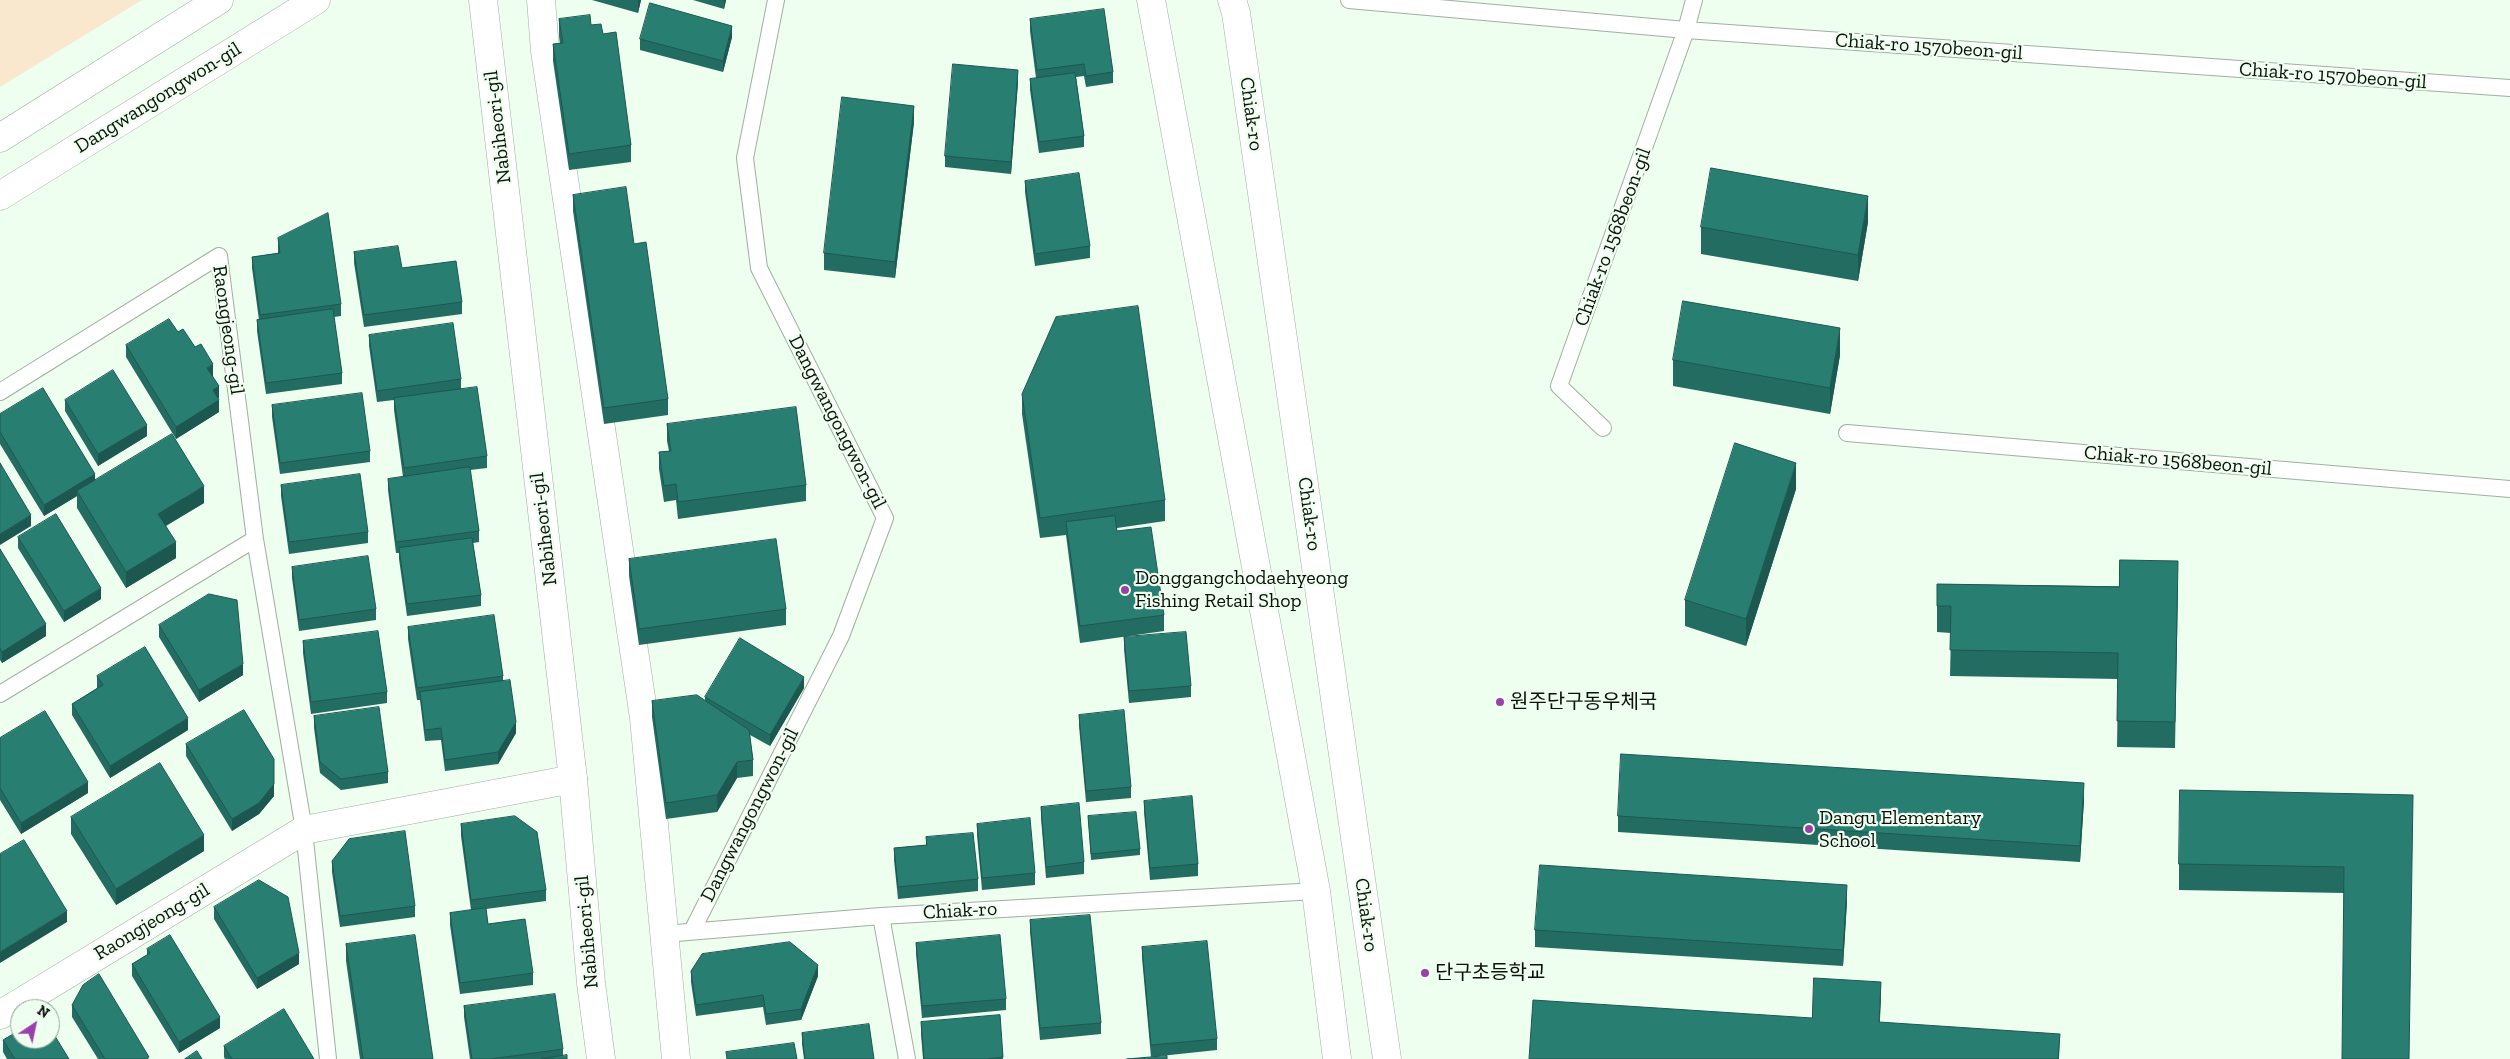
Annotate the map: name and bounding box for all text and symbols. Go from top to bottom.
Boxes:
street label: Chiak-ro 1570beon-gil [1834,28,2024,66]
street label: Dangwangongwon-gil [70,37,246,159]
street label: Chiak-ro 1570beon-gil [2238,57,2428,95]
street label: Nabiheori-gil [479,69,517,185]
street label: Chiak-ro [1234,76,1268,152]
street label: Chiak-ro 1568beon-gil [1569,144,1657,330]
street label: Raongjeong-gil [207,264,249,396]
street label: Dangwangongwon-gil [783,331,891,513]
street label: Chiak-ro 1568beon-gil [2083,441,2273,481]
street label: Nabiheori-gil [525,471,563,587]
street label: Chiak-ro [1292,476,1326,552]
place label: Donggangchodaehyeong Fishing Retail Shop [1135,566,1348,613]
marker: Donggangchodaehyeong Fishing Retail Shop [1119,584,1131,596]
place label: 원주단구동우체국 [1510,690,1657,714]
marker: 원주단구동우체국 [1494,696,1506,708]
street label: Dangwangongwon-gil [696,724,804,906]
place label: Dangu Elementary School [1819,806,1981,853]
marker: Dangu Elementary School [1803,823,1815,835]
street label: Nabiheori-gil [570,874,604,990]
street label: Chiak-ro [1349,877,1383,953]
street label: Raongjeong-gil [90,878,214,966]
street label: Chiak-ro [922,897,998,925]
place label: 단구초등학교 [1435,961,1545,985]
marker: 단구초등학교 [1419,967,1431,979]
north arrow [10,999,60,1049]
text: N [34,1002,52,1022]

